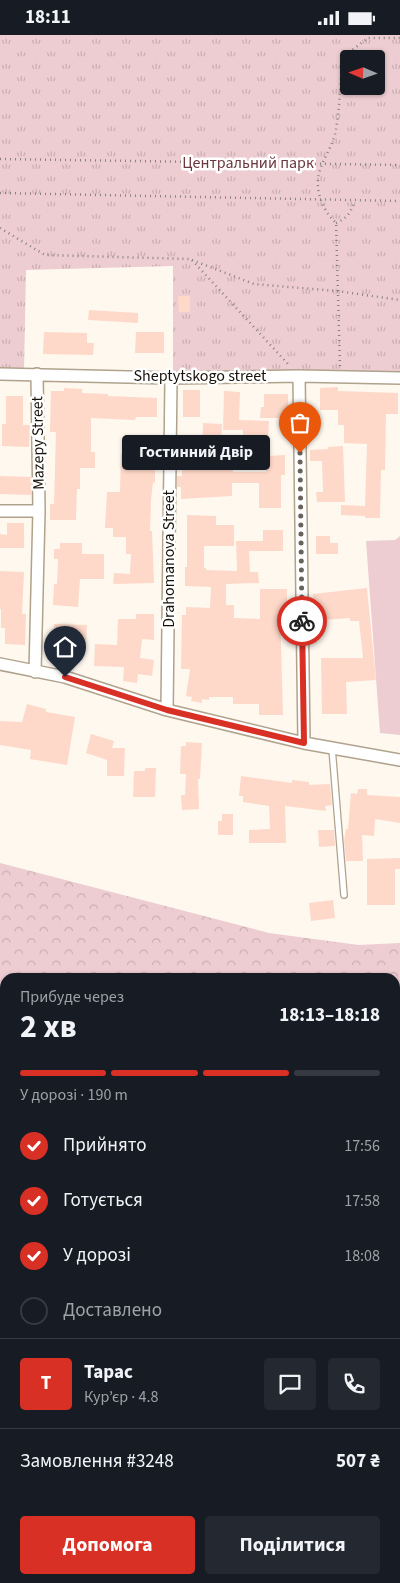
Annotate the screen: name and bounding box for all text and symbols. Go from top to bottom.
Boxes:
text: 18:11 [25,4,71,31]
north arrow [340,50,385,95]
map controls [340,50,385,95]
park label: Центральний парк [182,152,314,174]
street label: Sheptytskogo street [134,365,267,387]
street label: Mazepy Street [26,395,50,490]
pin [279,402,321,453]
icon: bag [286,409,314,437]
callout: Гостинний Двір [122,435,270,471]
text: Гостинний Двір [139,441,253,463]
street label: Drahomanova Street [158,490,180,628]
courier [277,596,327,646]
icon: bike [288,607,316,635]
pin [44,626,86,677]
icon: home [51,633,79,661]
text: Прибуде через [20,986,124,1008]
text: 18:13–18:18 [279,1002,380,1029]
text: 2 хв [20,1004,77,1050]
text: У дорозі · 190 m [20,1084,128,1106]
icon: check [20,1132,48,1160]
text: Прийнято [63,1132,147,1159]
text: 17:56 [344,1135,380,1157]
icon: check [20,1187,48,1215]
text: Готується [63,1187,143,1214]
text: 17:58 [344,1190,380,1212]
icon: check [20,1242,48,1270]
text: У дорозі [63,1242,131,1269]
text: 18:08 [344,1245,380,1267]
text: Доставлено [63,1297,162,1324]
button: chat [264,1358,316,1410]
button: phone [328,1358,380,1410]
text: Тарас [84,1359,133,1386]
text: Т [41,1370,51,1397]
text: Кур’єр · 4.8 [84,1386,158,1408]
text: Замовлення #3248 [20,1448,174,1475]
text: 507 ₴ [336,1448,380,1475]
button: Допомога [20,1516,195,1574]
button: Поділитися [205,1516,380,1574]

